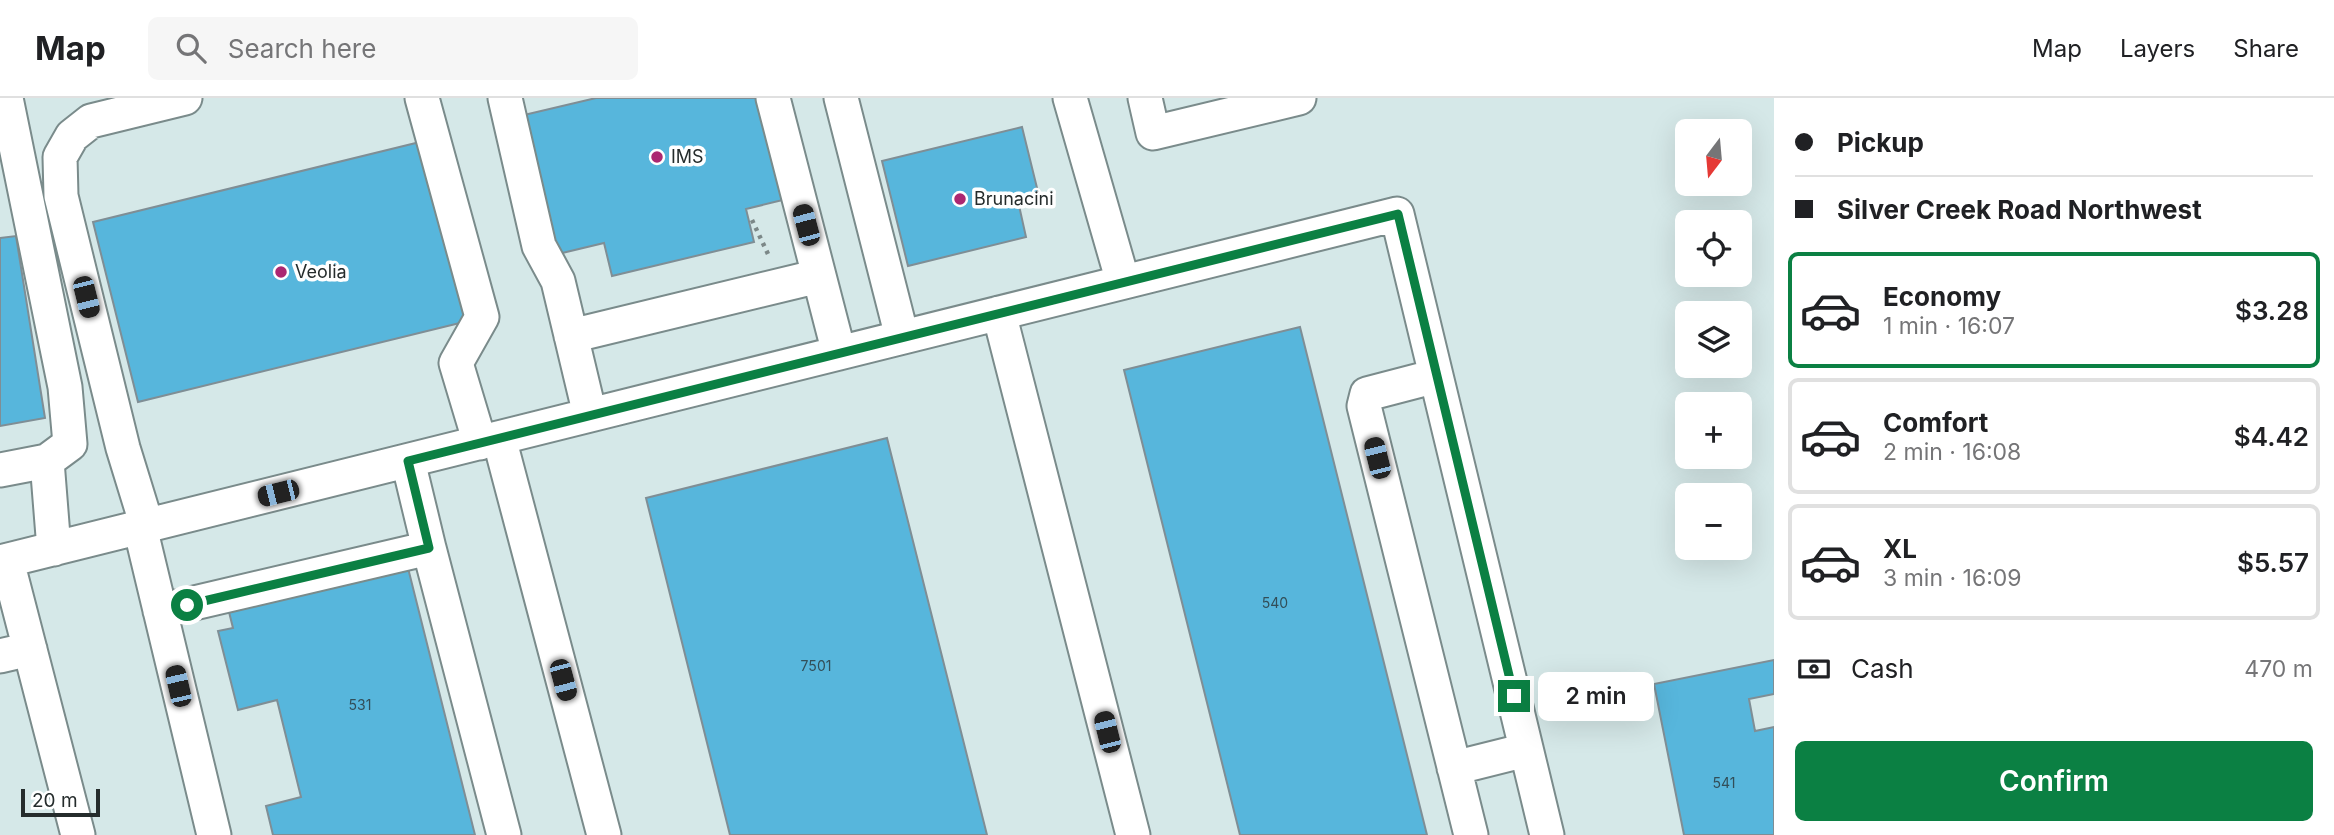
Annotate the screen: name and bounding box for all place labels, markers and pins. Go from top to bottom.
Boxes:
place label: IMS [671,146,704,167]
marker: IMS [649,149,665,165]
place label: Brunacini [974,188,1054,209]
marker: Brunacini [952,191,968,207]
place label: Veolia [295,261,347,282]
marker: Veolia [273,264,289,280]

